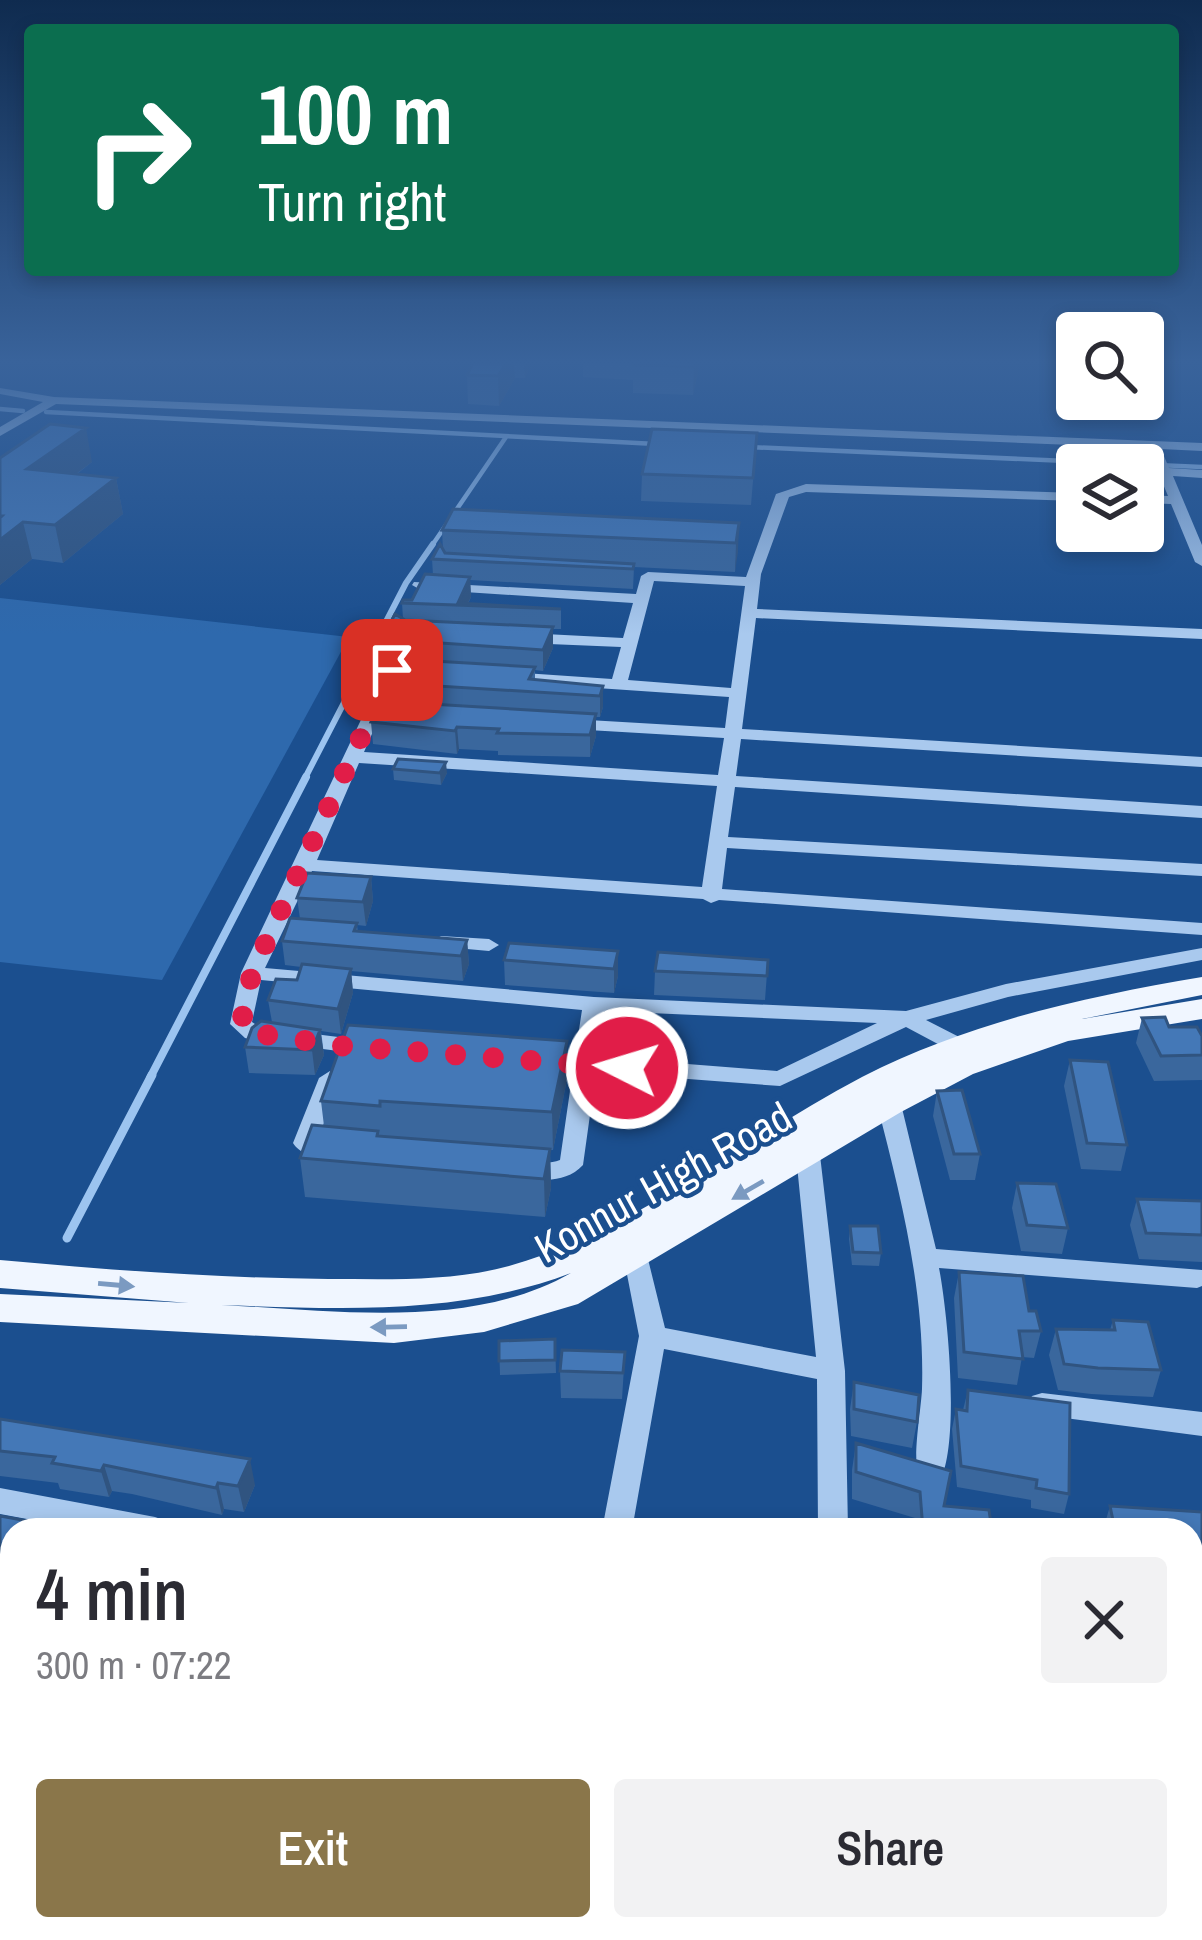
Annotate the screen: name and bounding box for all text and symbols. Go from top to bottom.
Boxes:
text: 100 m [258,57,453,170]
icon: right [60,72,216,228]
text: Turn right [258,165,446,238]
map controls [1056,312,1164,552]
button: search [1056,312,1164,420]
button: layers [1056,444,1164,552]
pin [341,619,443,721]
icon: arrive [359,637,425,703]
position arrow [564,1005,690,1131]
street label: Konnur High Road [525,1088,801,1276]
one-way arrow [731,1178,764,1199]
one-way arrow [98,1276,136,1295]
one-way arrow [369,1317,407,1337]
text: 4 min [36,1545,188,1642]
button: close [1041,1557,1167,1683]
text: 300 m · 07:22 [36,1639,232,1691]
button: Exit [36,1779,590,1917]
button: Share [614,1779,1167,1917]

